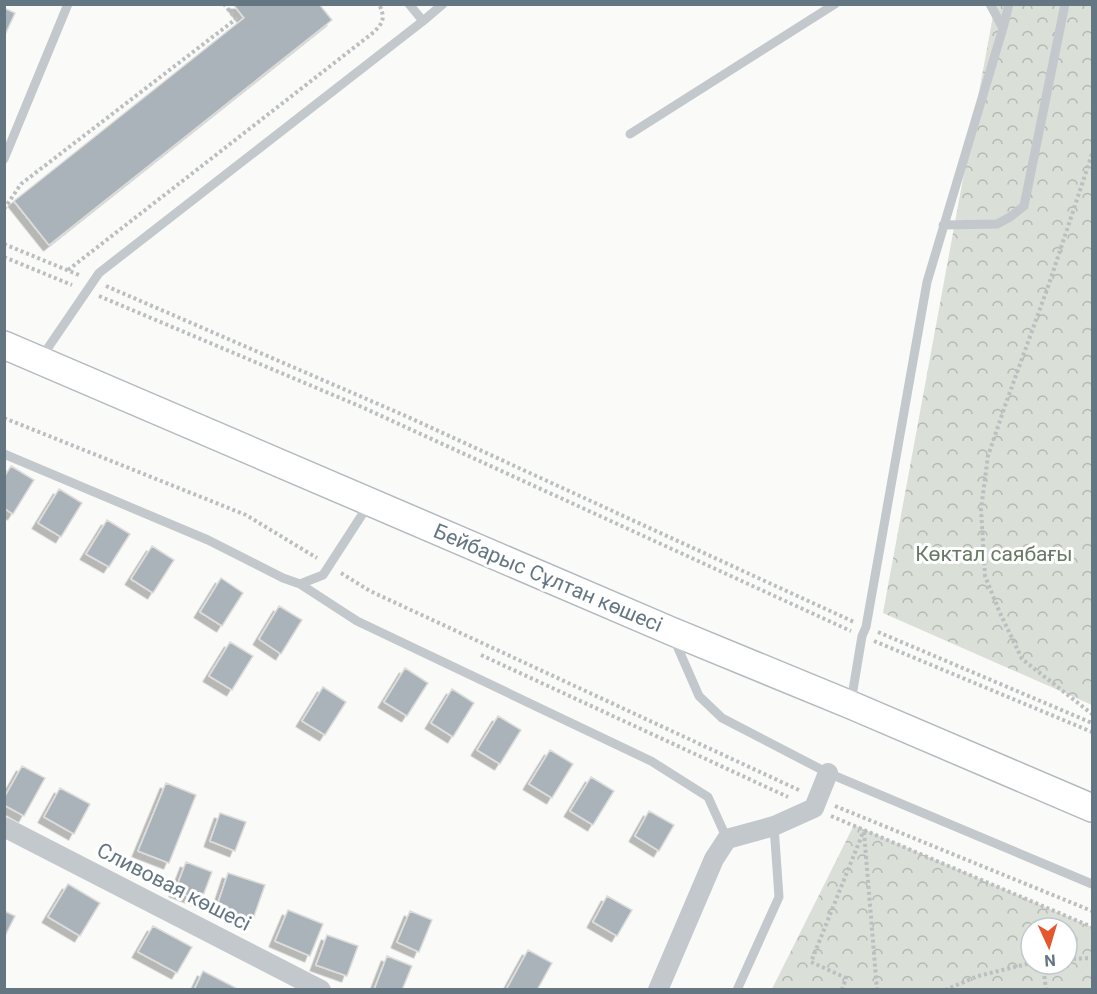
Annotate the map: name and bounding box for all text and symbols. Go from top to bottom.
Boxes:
street label: Бейбарыс Сұлтан көшесі [430,519,666,637]
park label: Көктал саябағы [915,542,1073,566]
street label: Сливовая көшесі [93,838,255,936]
north arrow [1019,916,1079,976]
text: N [1044,951,1056,970]

